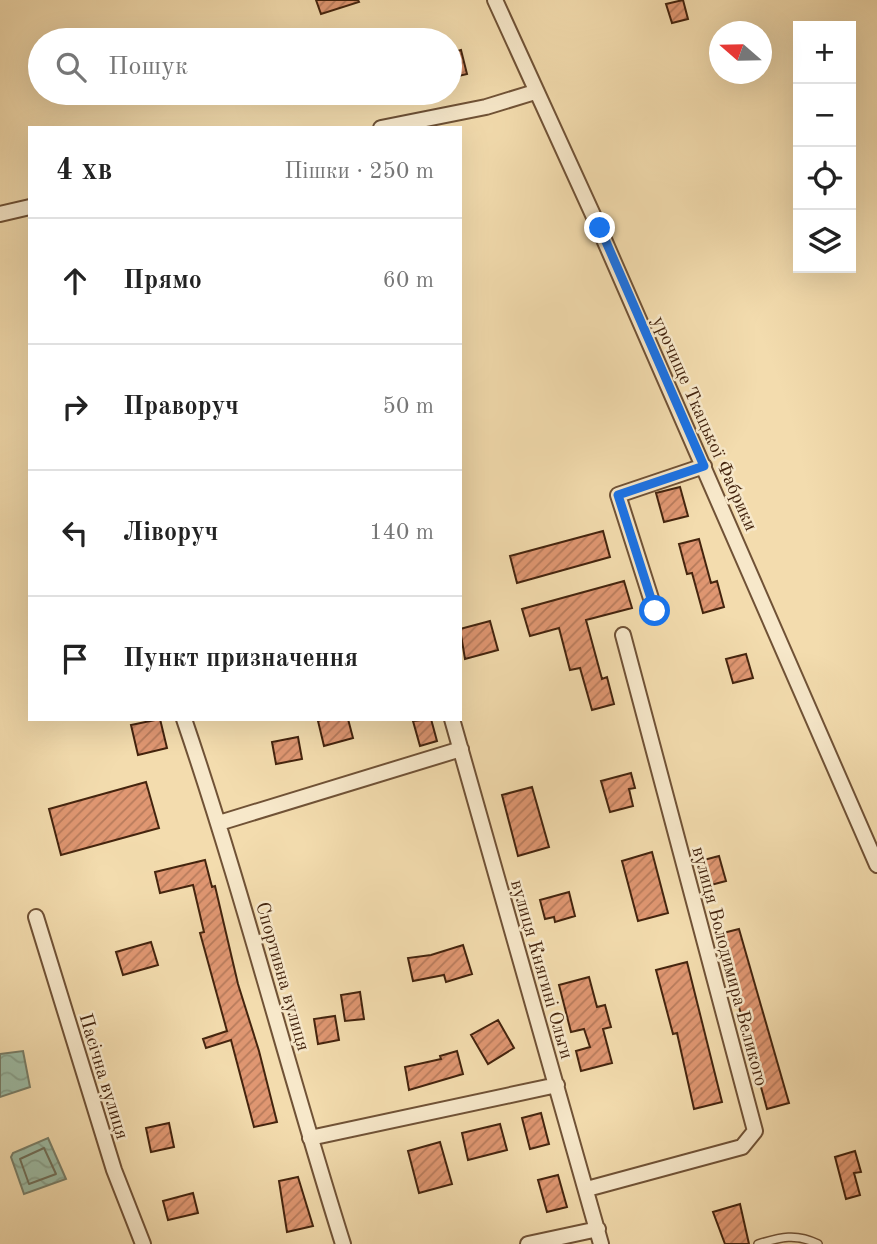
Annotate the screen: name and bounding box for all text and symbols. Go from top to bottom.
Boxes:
north arrow [709,21,772,84]
map controls [793,21,856,273]
button: + [793,21,856,84]
search box [28,28,462,105]
icon: search [52,48,90,86]
text: Пошук [108,54,188,80]
button: − [793,84,856,147]
button: locate [793,147,856,210]
text: 4 хв [56,156,112,186]
text: Пішки · 250 m [284,160,434,183]
button: layers [793,210,856,273]
route end [584,212,615,243]
icon: ahead [56,262,94,300]
text: Прямо [123,268,202,294]
text: 60 m [383,269,434,292]
street label: урочище Ткацької Фабрики [648,314,760,534]
icon: right [56,388,94,426]
text: Праворуч [123,394,239,420]
text: 50 m [383,395,434,418]
icon: left [56,514,94,552]
text: Ліворуч [123,520,218,546]
text: 140 m [369,521,434,544]
route start [639,595,670,626]
icon: arrive [56,640,94,678]
text: Пункт призначення [123,646,358,672]
street label: вулиця Володимира Великого [687,845,770,1088]
street label: вулиця Княгині Ольги [506,878,575,1062]
street label: Спортивна вулиця [251,900,312,1053]
street label: Пасічна вулиця [74,1012,131,1142]

